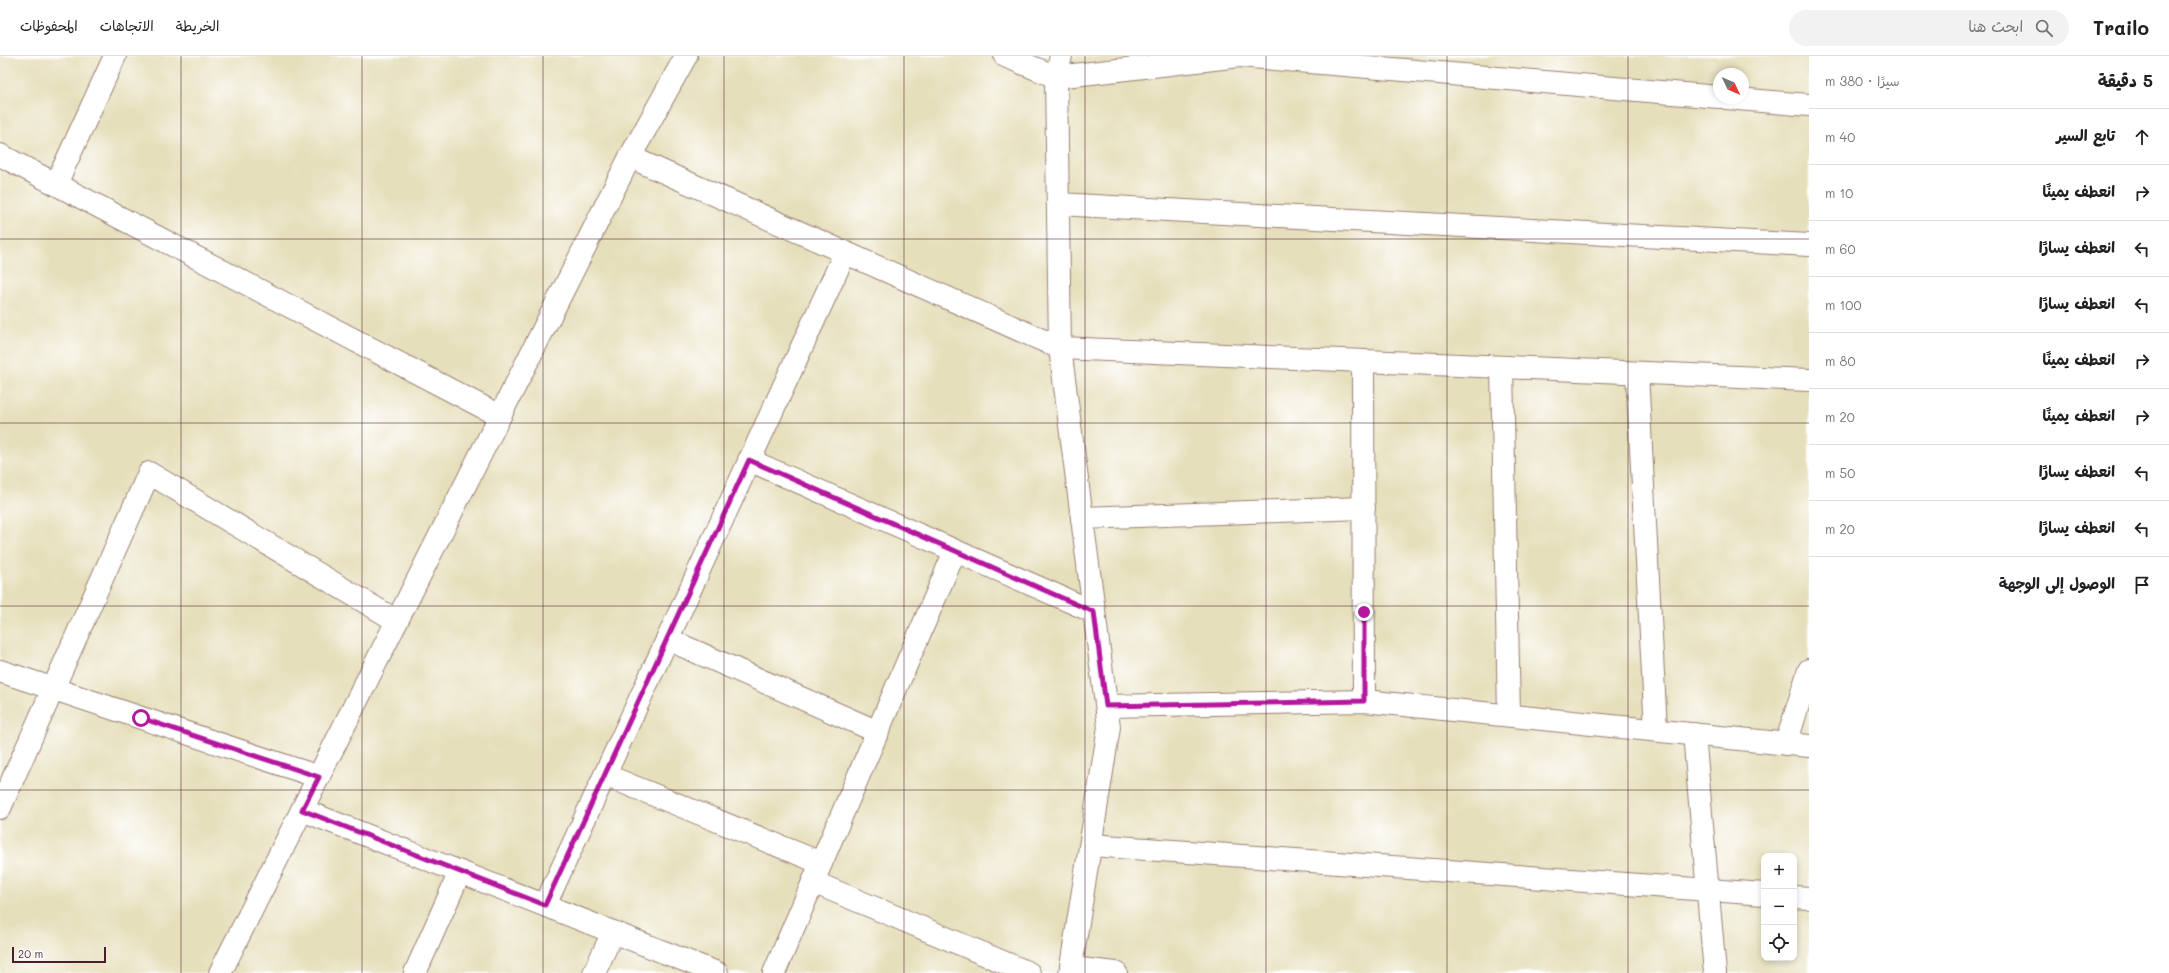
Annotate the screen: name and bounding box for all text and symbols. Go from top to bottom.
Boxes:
search box [1789,10,2069,46]
text: Trailo [2093,15,2149,40]
text: المحفوظات [20,16,78,35]
text: الاتجاهات [100,16,154,35]
text: الخريطة [176,16,219,35]
text: ابحث هنا [1968,16,2023,36]
icon: search [2033,17,2055,39]
north arrow [1713,68,1749,104]
text: 5 دقيقة [2098,69,2153,91]
text: سيرًا · 380 m [1825,72,1900,89]
text: تابع السير [2056,125,2115,145]
icon: ahead [2131,126,2153,148]
text: 40 m [1825,128,1855,145]
text: انعطف يمينًا [2043,181,2115,201]
icon: right [2131,182,2153,204]
text: 10 m [1825,184,1853,201]
text: انعطف يسارًا [2039,237,2115,257]
icon: left [2131,238,2153,260]
text: 60 m [1825,240,1855,257]
text: انعطف يسارًا [2039,293,2115,313]
icon: left [2131,294,2153,316]
text: 100 m [1825,296,1861,313]
text: انعطف يمينًا [2043,349,2115,369]
icon: right [2131,350,2153,372]
text: 80 m [1825,352,1855,369]
text: انعطف يمينًا [2043,405,2115,425]
icon: right [2131,406,2153,428]
text: 20 m [1825,408,1855,425]
text: انعطف يسارًا [2039,461,2115,481]
icon: left [2131,462,2153,484]
text: 50 m [1825,464,1855,481]
text: انعطف يسارًا [2039,517,2115,537]
icon: left [2131,518,2153,540]
text: 20 m [1825,520,1855,537]
text: الوصول إلى الوجهة [1999,573,2115,593]
icon: arrive [2131,574,2153,596]
route end [1355,603,1373,621]
route start [132,709,150,727]
map controls [1761,853,1797,961]
button: + [1761,853,1797,889]
button: − [1761,889,1797,925]
button: locate [1761,925,1797,961]
scale bar [12,945,106,964]
text: 20 m [18,946,43,961]

